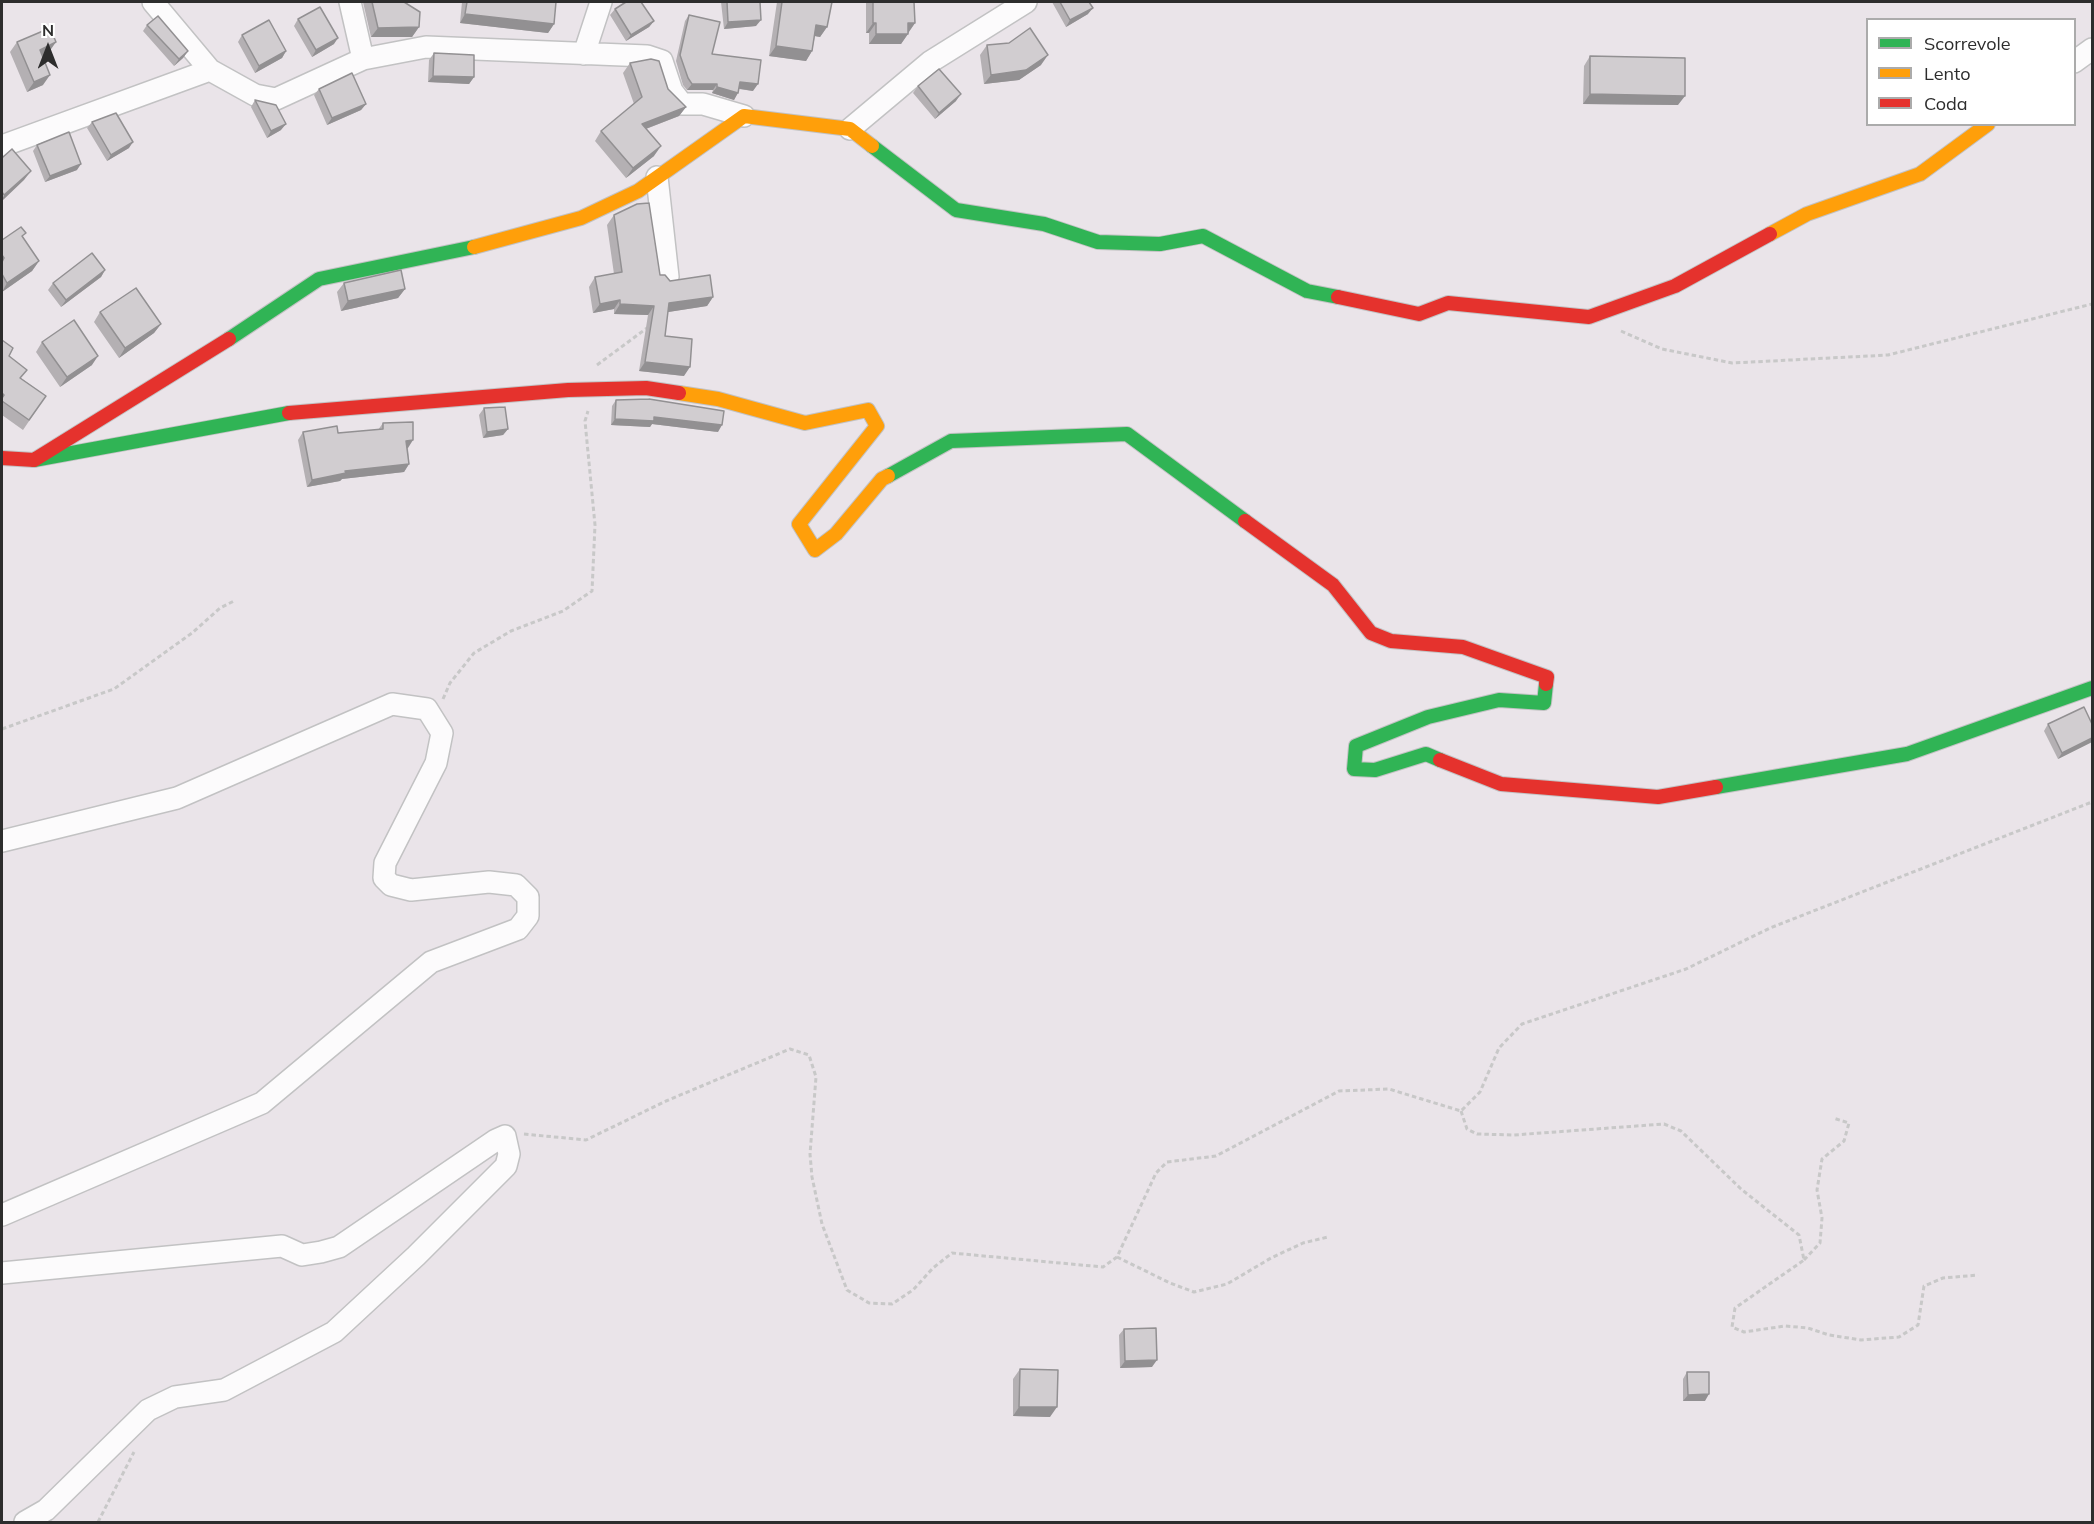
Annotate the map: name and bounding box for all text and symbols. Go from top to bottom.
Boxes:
north arrow [18,18,78,78]
legend [1866,18,2076,126]
text: N [42,20,54,40]
text: Scorrevole [1924,32,2011,55]
text: Lento [1924,62,1971,85]
text: Coda [1924,92,1968,115]

